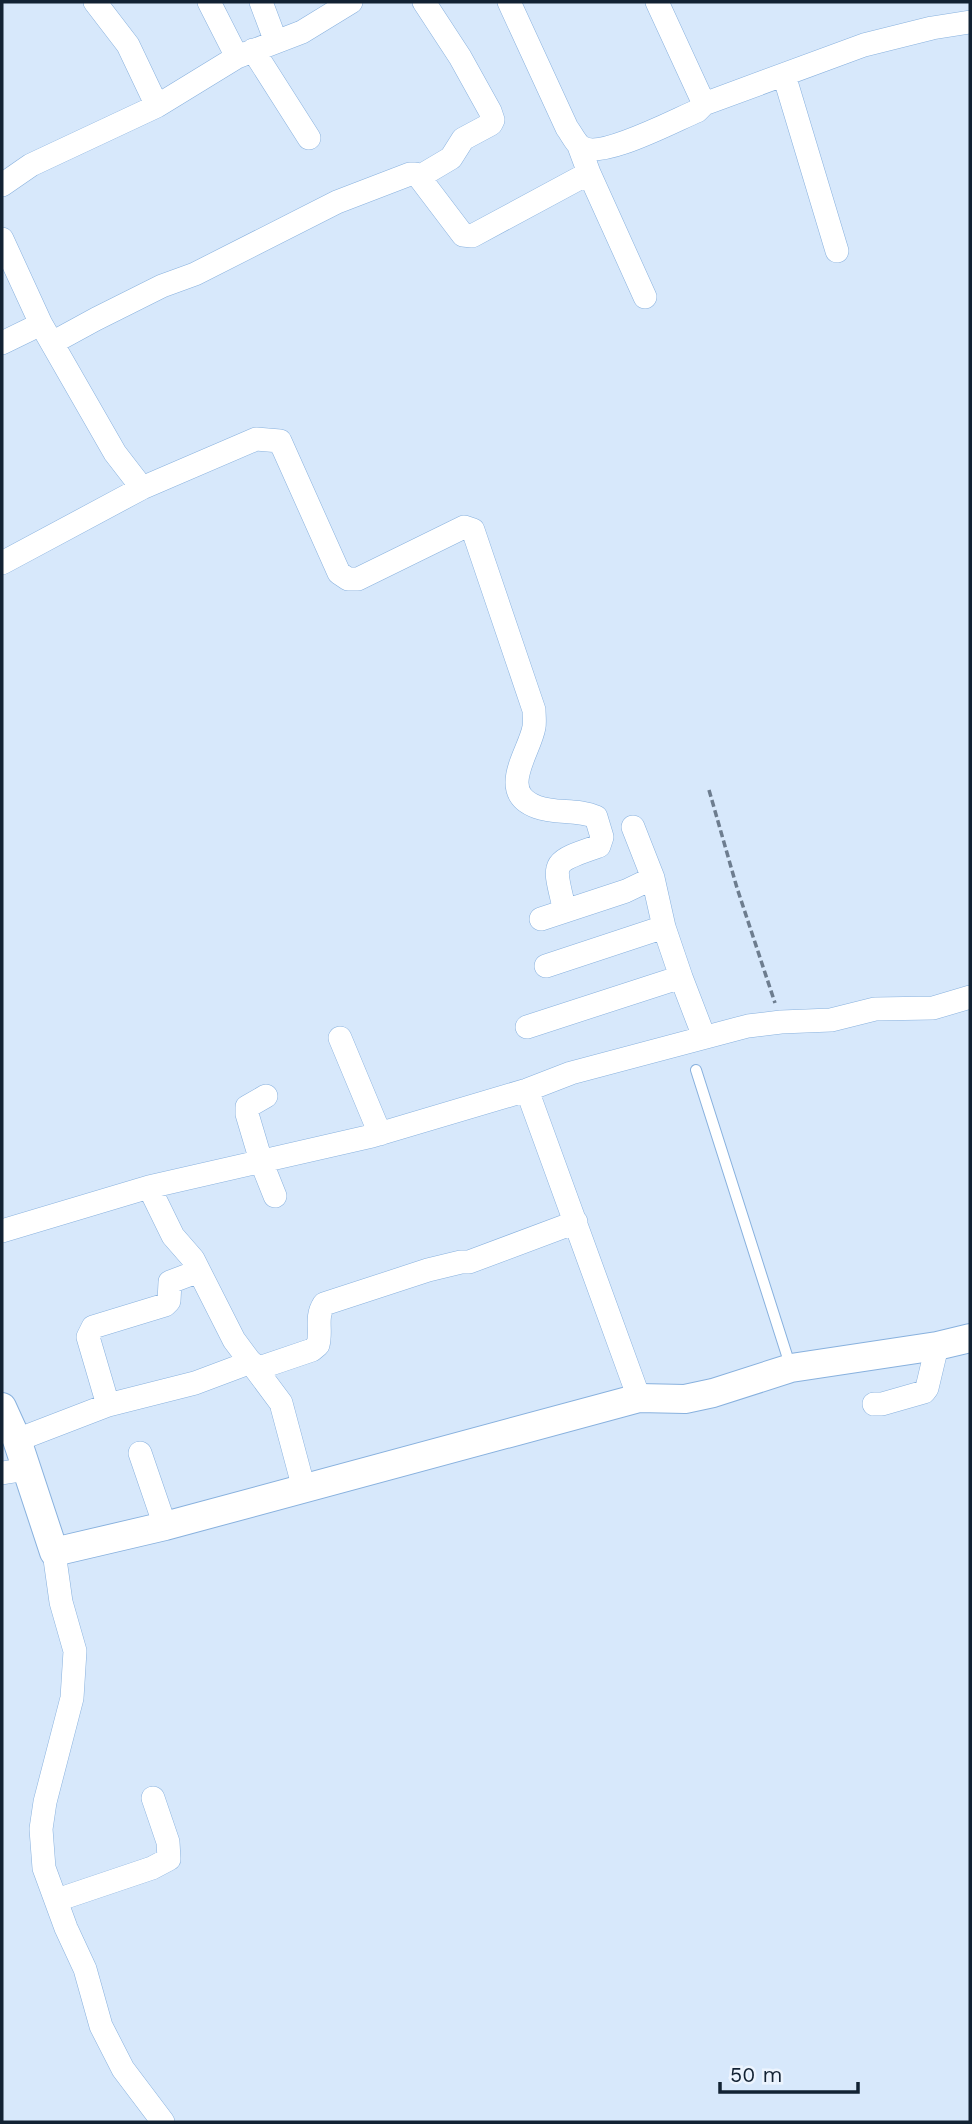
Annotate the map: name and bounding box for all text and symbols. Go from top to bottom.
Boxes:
scale bar [720,2050,858,2094]
text: 50 m [730,2062,782,2087]

